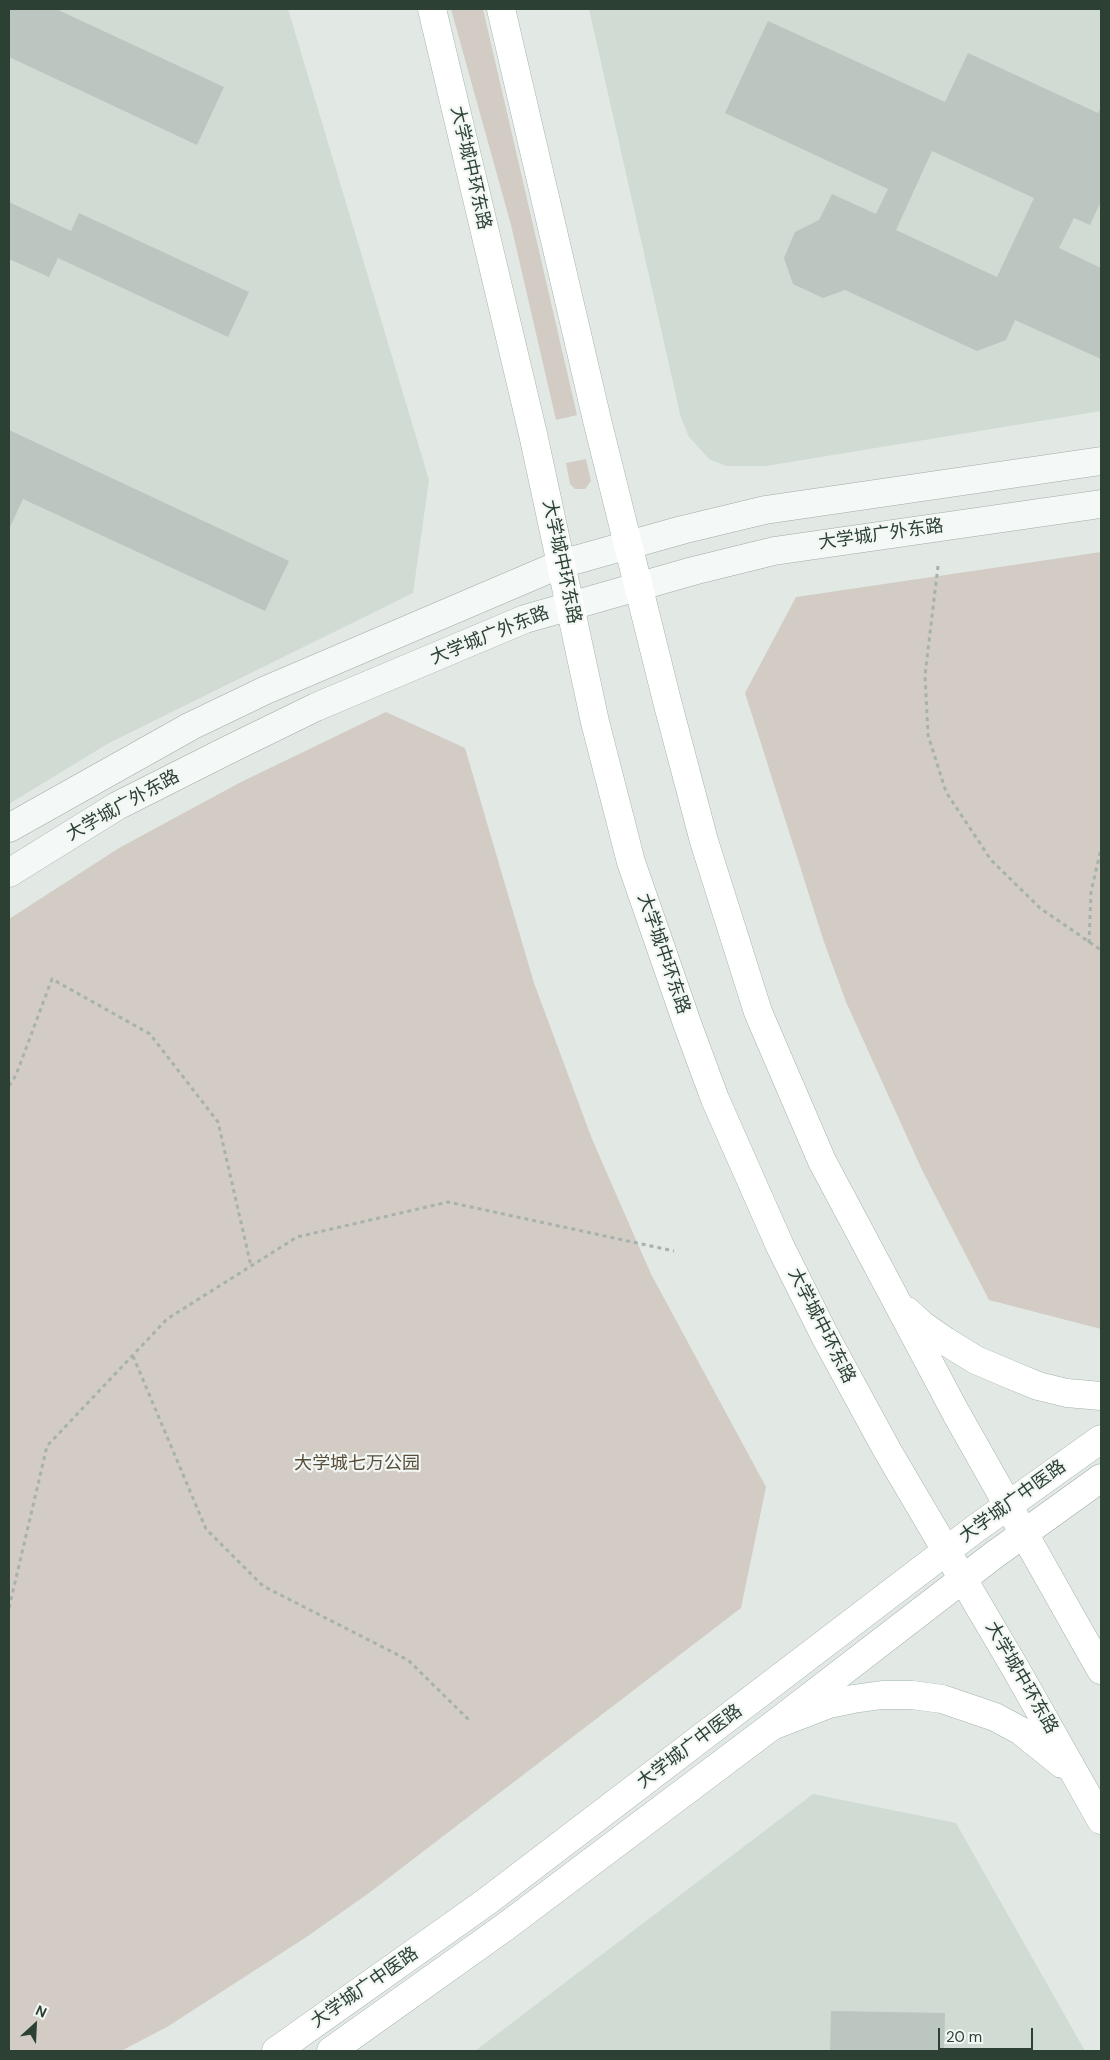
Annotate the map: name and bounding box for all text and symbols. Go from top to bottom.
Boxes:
street label: 大学城中环东路 [445,104,495,232]
street label: 大学城中环东路 [537,498,585,626]
street label: 大学城广外东路 [817,516,945,554]
street label: 大学城广外东路 [428,602,552,670]
street label: 大学城广外东路 [63,766,183,846]
street label: 大学城中环东路 [632,891,694,1017]
street label: 大学城中环东路 [783,1265,859,1387]
park label: 大学城七万公园 [294,1453,420,1475]
street label: 大学城广中医路 [956,1456,1070,1548]
street label: 大学城中环东路 [980,1618,1062,1738]
street label: 大学城广中医路 [633,1700,747,1794]
street label: 大学城广中医路 [307,1943,423,2033]
north arrow [10,2000,60,2050]
text: N [33,2001,50,2022]
scale bar [940,2018,1035,2050]
text: 20 m [946,2027,982,2047]

